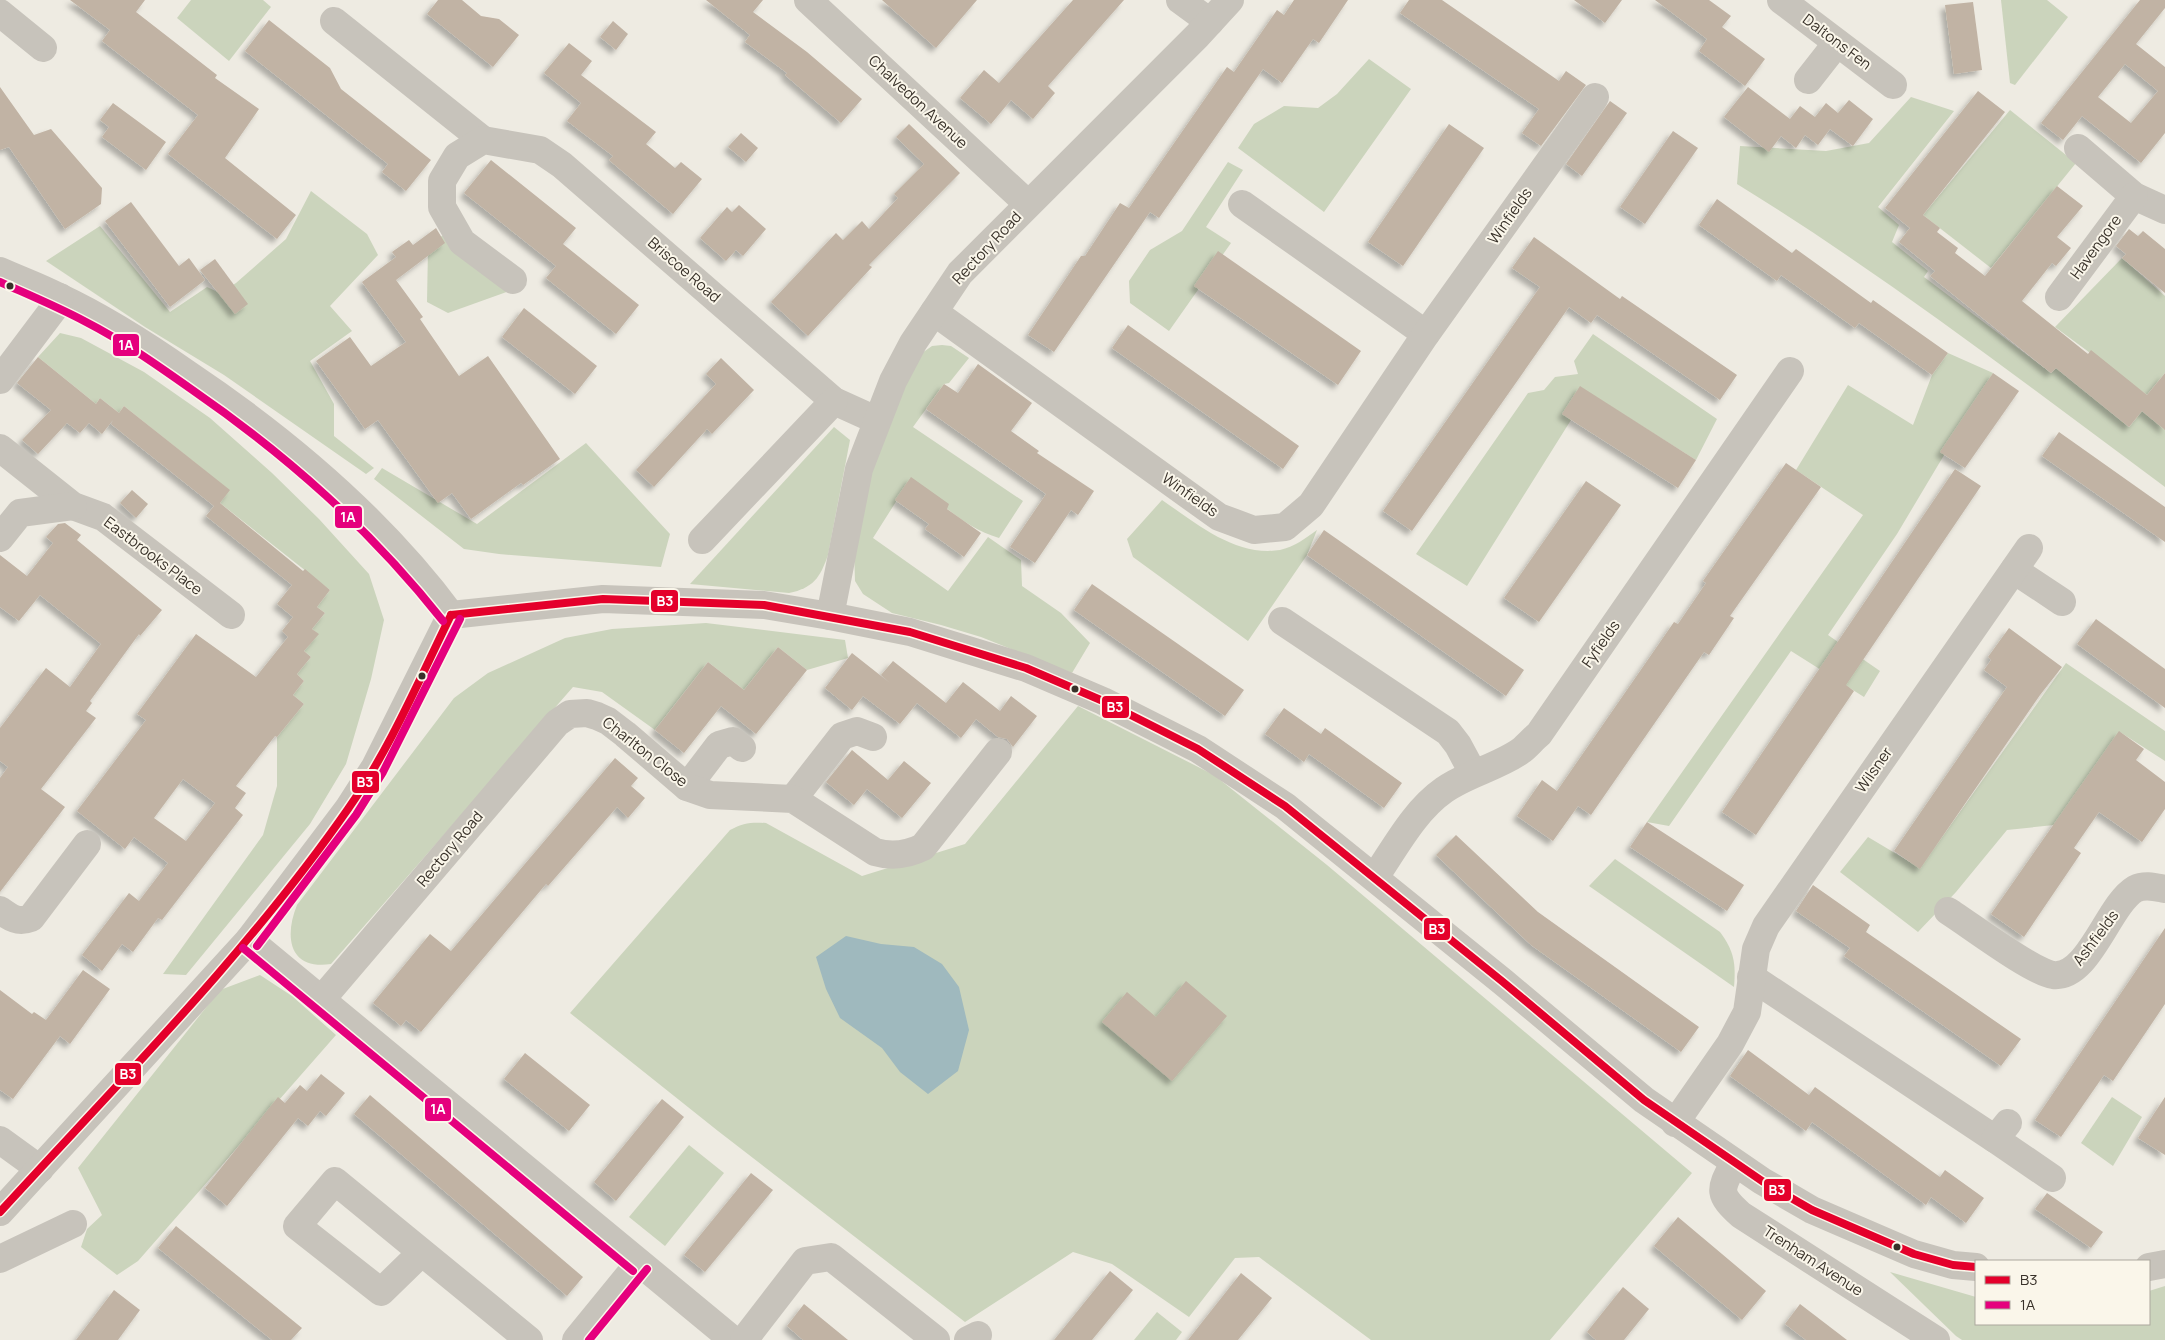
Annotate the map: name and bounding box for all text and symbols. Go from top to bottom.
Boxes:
street label: Daltons Fen [1799,9,1876,74]
street label: Chalvedon Avenue [864,50,973,153]
street label: Winfields [1483,183,1537,248]
street label: Rectory Road [947,207,1026,289]
street label: Havengore [2065,210,2126,283]
street label: Briscoe Road [643,232,725,307]
unlabelled marker [5,281,15,291]
line badge: 1A [112,333,140,357]
text: 1A [118,335,134,354]
street label: Winfields [1158,468,1223,522]
line badge: 1A [334,505,363,529]
text: 1A [340,507,356,526]
street label: Eastbrooks Place [100,512,207,600]
line badge: B3 [650,589,679,613]
text: B3 [657,591,673,610]
street label: Fyfields [1577,616,1625,672]
unlabelled marker [417,671,427,681]
unlabelled marker [1070,684,1080,694]
line badge: B3 [1101,695,1130,719]
text: B3 [1107,697,1123,716]
street label: Charlton Close [598,712,693,792]
street label: Wilsner [1850,742,1897,797]
line badge: B3 [351,770,380,794]
text: B3 [357,772,373,791]
street label: Rectory Road [412,806,488,891]
street label: Ashfields [2068,906,2123,970]
line badge: B3 [1423,917,1451,941]
text: B3 [1429,919,1445,938]
line badge: B3 [114,1062,142,1086]
text: B3 [120,1064,136,1083]
line badge: 1A [424,1097,452,1122]
text: 1A [430,1099,446,1118]
line badge: B3 [1763,1178,1792,1202]
text: B3 [1769,1180,1785,1199]
street label: Trenham Avenue [1759,1220,1867,1301]
unlabelled marker [1892,1242,1902,1252]
legend [1975,1260,2150,1325]
text: B3 [2020,1269,2038,1290]
text: 1A [2020,1294,2036,1315]

